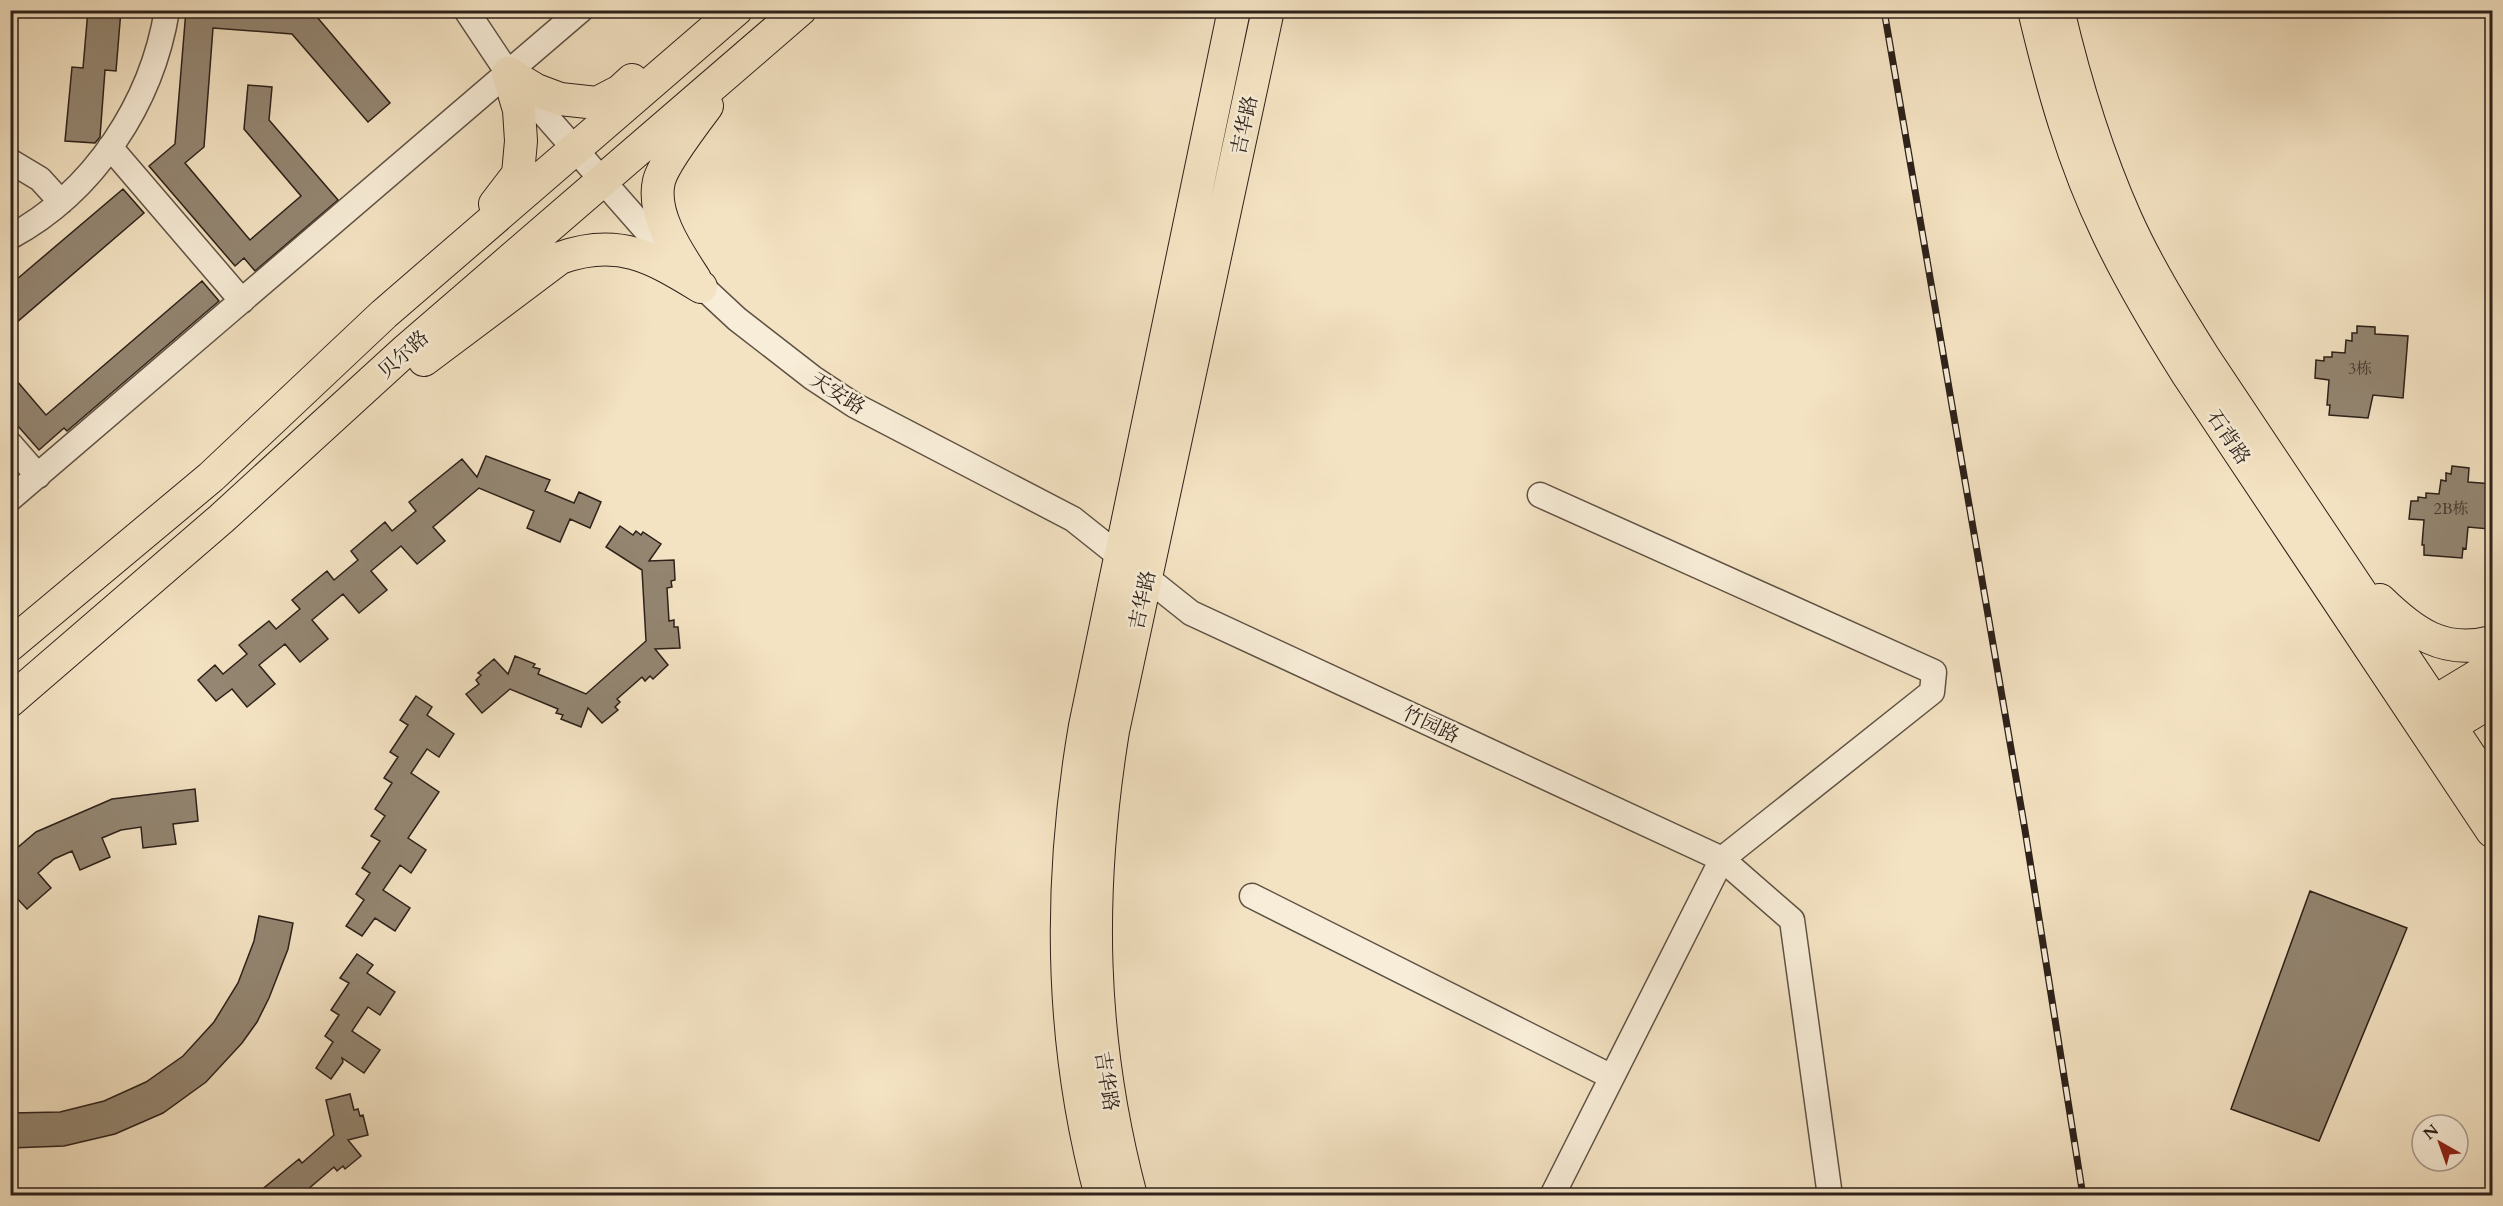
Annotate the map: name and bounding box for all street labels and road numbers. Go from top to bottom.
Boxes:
street label: 吉华路 [1225,93,1264,157]
street label: 贝尔路 [372,324,435,384]
street label: 天安路 [805,366,870,421]
street label: 石背路 [2201,405,2257,470]
street label: 吉华路 [1123,568,1162,632]
street label: 竹园路 [1398,700,1464,749]
street label: 吉华路 [1088,1049,1125,1113]

